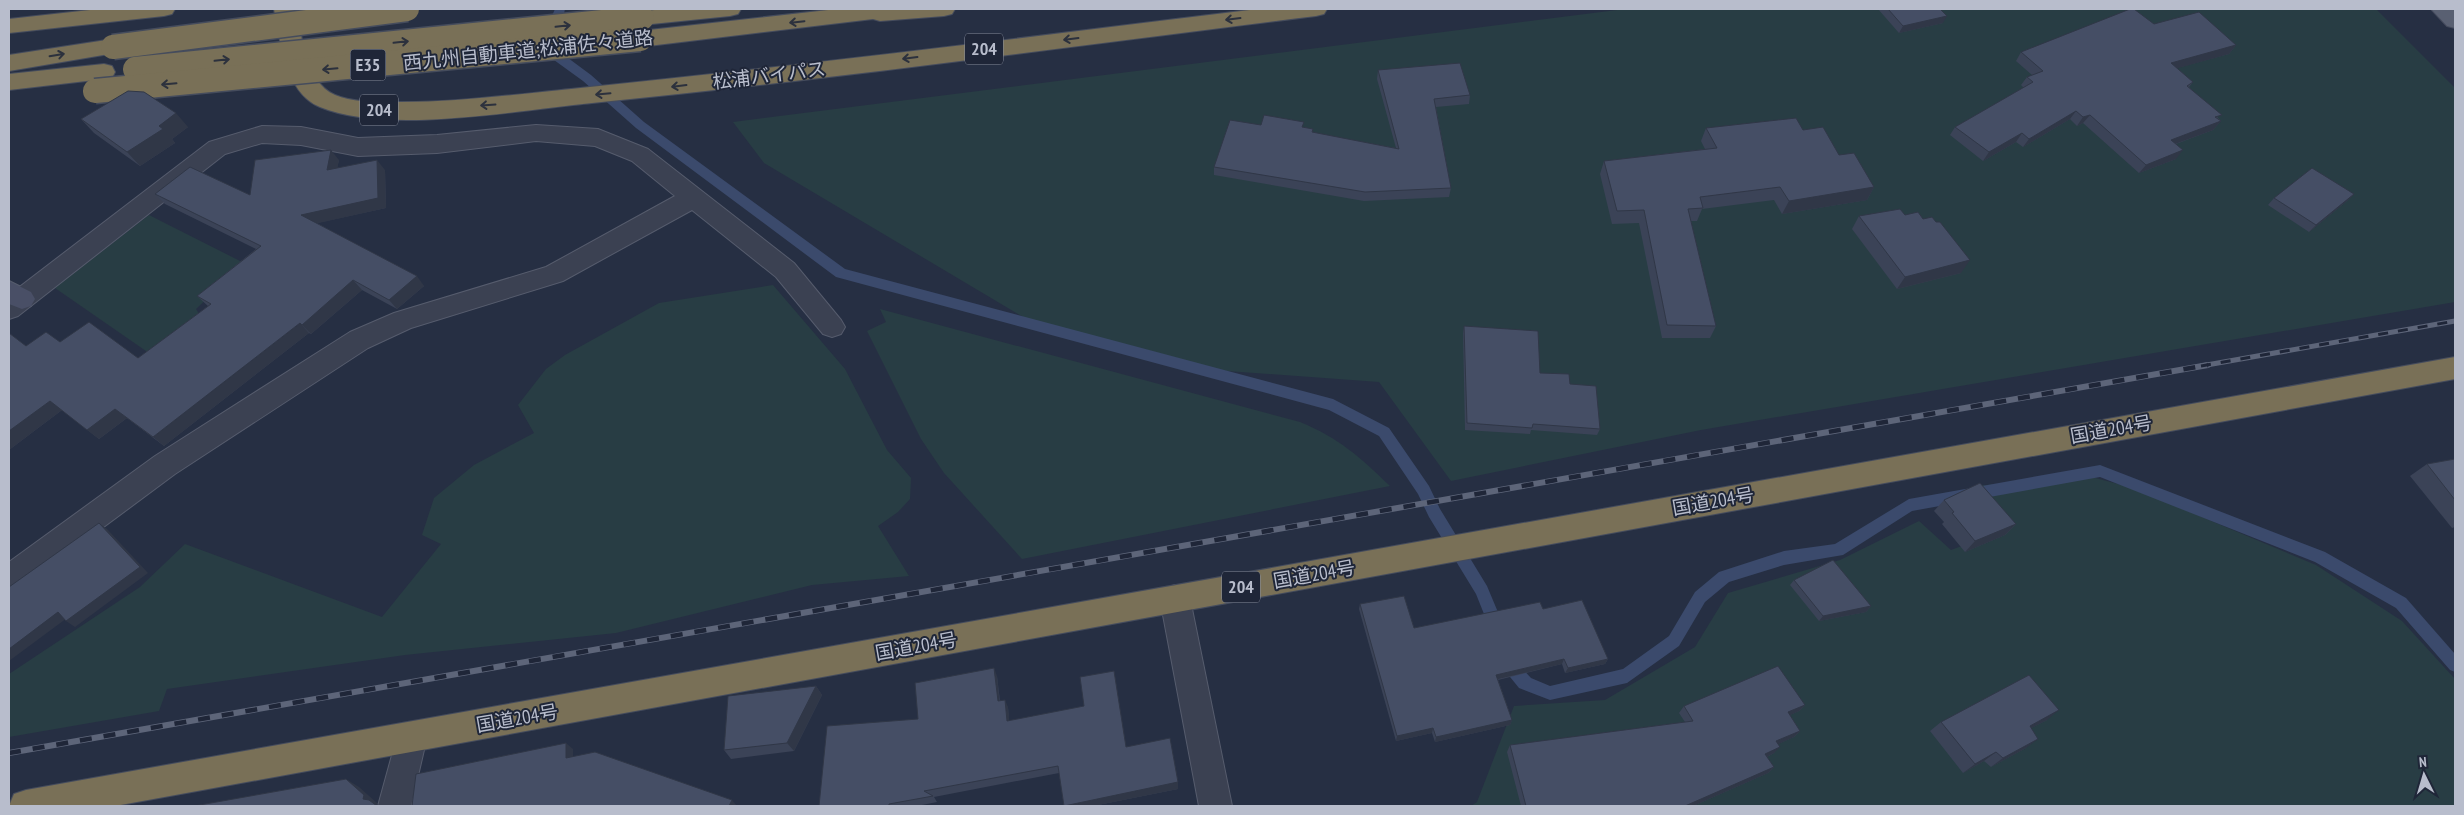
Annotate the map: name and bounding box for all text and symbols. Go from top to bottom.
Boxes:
one-way arrow [1225,14,1241,24]
one-way arrow [790,17,806,27]
one-way arrow [555,21,571,31]
street label: 西九州自動車道;松浦佐々道路 [402,25,654,75]
road number: 204 [965,34,1003,64]
one-way arrow [1064,34,1080,44]
one-way arrow [393,37,409,47]
one-way arrow [49,50,65,60]
road number: E35 [350,50,386,80]
one-way arrow [902,53,918,63]
one-way arrow [214,55,230,65]
street label: 松浦バイパス [711,56,827,94]
one-way arrow [323,64,339,74]
one-way arrow [161,80,177,89]
one-way arrow [671,81,687,91]
one-way arrow [595,89,611,99]
road number: 204 [360,94,398,126]
one-way arrow [481,100,497,110]
street label: 国道204号 [2068,410,2154,448]
street label: 国道204号 [1670,482,1756,520]
street label: 国道204号 [1271,555,1357,593]
road number: 204 [1222,572,1260,602]
street label: 国道204号 [873,627,959,665]
street label: 国道204号 [474,699,560,737]
north arrow [2399,750,2449,800]
text: N [2418,753,2427,771]

